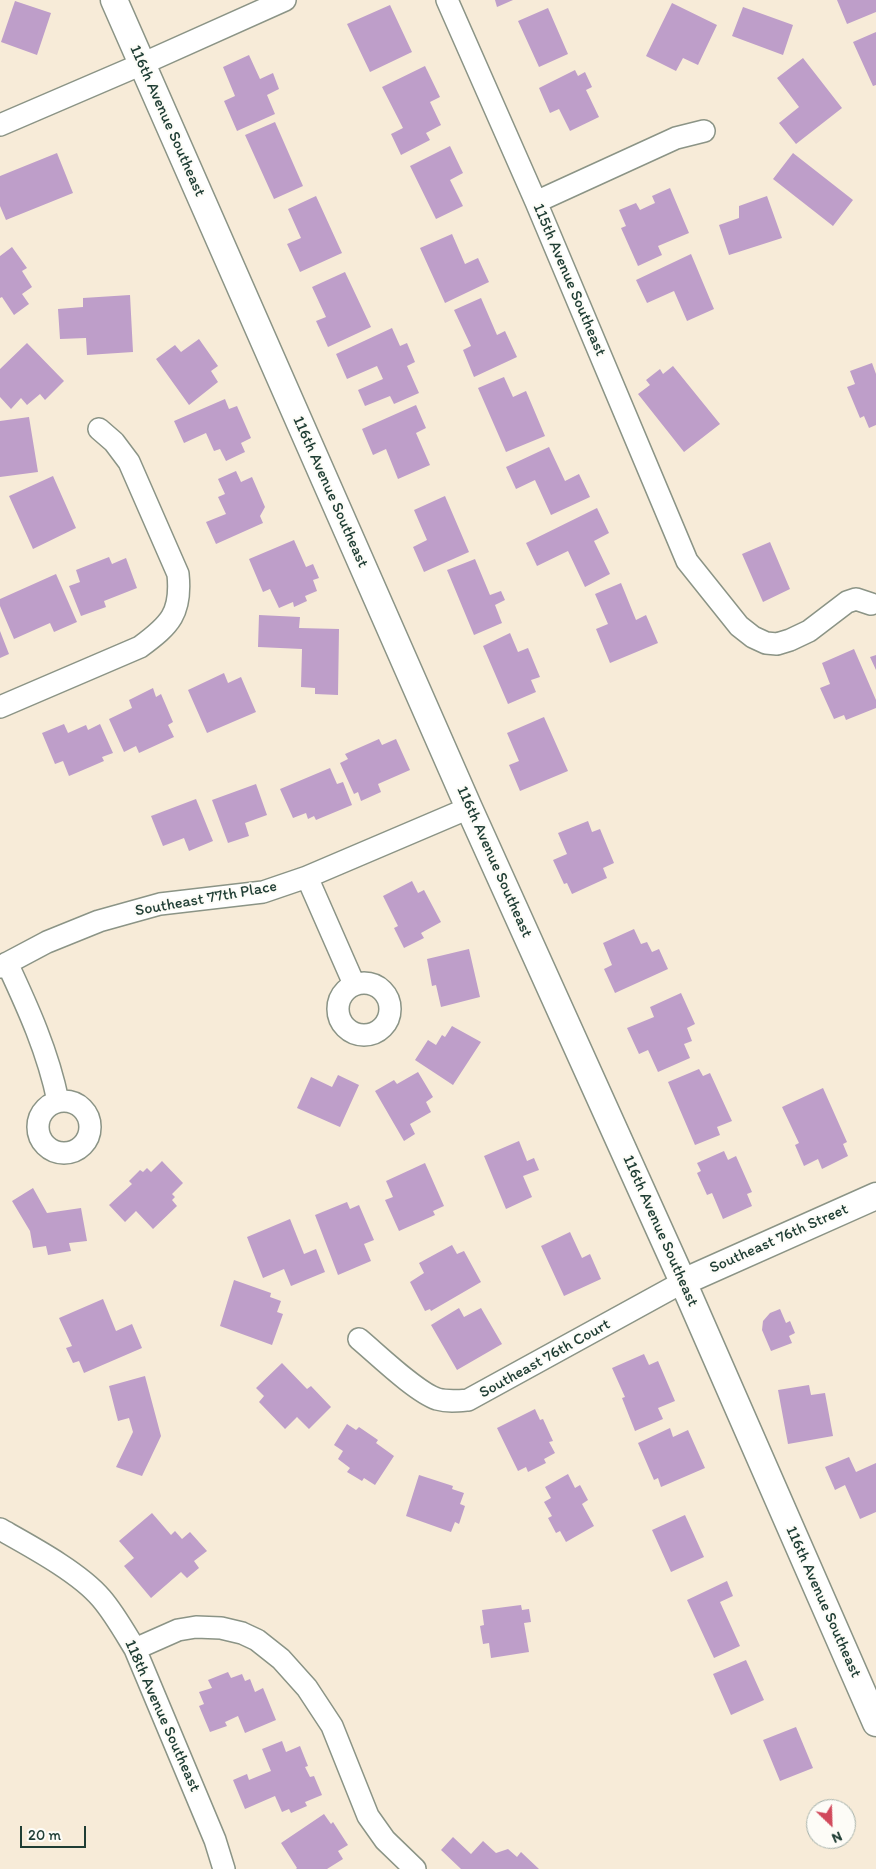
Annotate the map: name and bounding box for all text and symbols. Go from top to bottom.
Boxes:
street label: 116th Avenue Southeast [125,42,209,200]
street label: 115th Avenue Southeast [528,201,610,359]
street label: 116th Avenue Southeast [288,413,372,571]
street label: 116th Avenue Southeast [452,783,536,941]
street label: Southeast 77th Place [134,877,278,921]
street label: 116th Avenue Southeast [618,1152,702,1310]
street label: Southeast 76th Street [707,1200,851,1278]
street label: Southeast 76th Court [476,1315,614,1403]
street label: 116th Avenue Southeast [781,1523,865,1681]
street label: 118th Avenue Southeast [120,1637,204,1795]
north arrow [806,1799,856,1849]
scale bar [22,1816,89,1848]
text: 20 m [28,1826,61,1844]
text: N [829,1828,845,1847]

